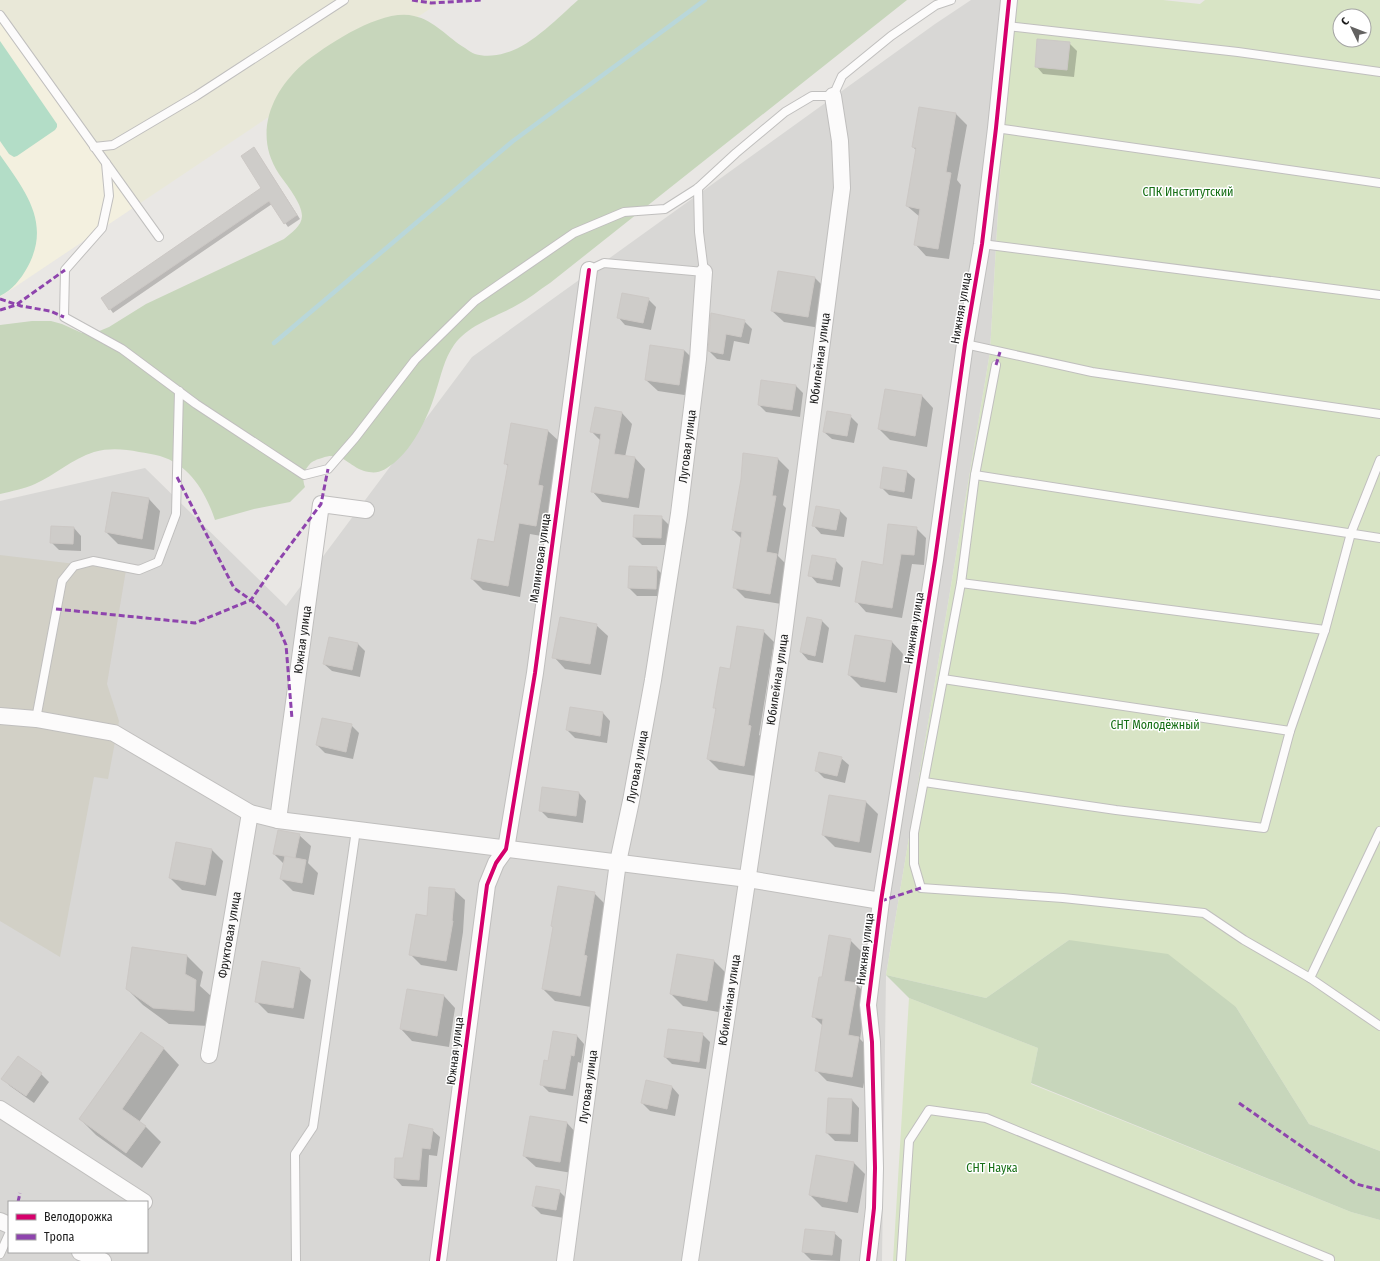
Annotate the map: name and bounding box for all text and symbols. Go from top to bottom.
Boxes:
north arrow [1332,8,1372,48]
text: С [1338,15,1352,28]
park label: СПК Институтский [1142,185,1234,199]
street label: Нижняя улица [948,271,974,345]
street label: Юбилейная улица [807,312,833,405]
street label: Луговая улица [676,409,699,484]
street label: Малиновая улица [527,512,553,604]
street label: Нижняя улица [901,591,927,665]
street label: Южная улица [291,605,314,675]
street label: Юбилейная улица [764,633,791,726]
park label: СНТ Молодёжный [1110,718,1200,732]
street label: Луговая улица [624,729,651,804]
street label: Фруктовая улица [215,890,244,979]
street label: Нижняя улица [854,912,876,986]
street label: Юбилейная улица [715,953,743,1047]
street label: Южная улица [444,1016,466,1086]
street label: Луговая улица [576,1049,600,1124]
park label: СНТ Наука [966,1161,1018,1175]
legend [8,1201,148,1253]
text: Велодорожка [44,1210,113,1224]
text: Тропа [44,1230,75,1244]

